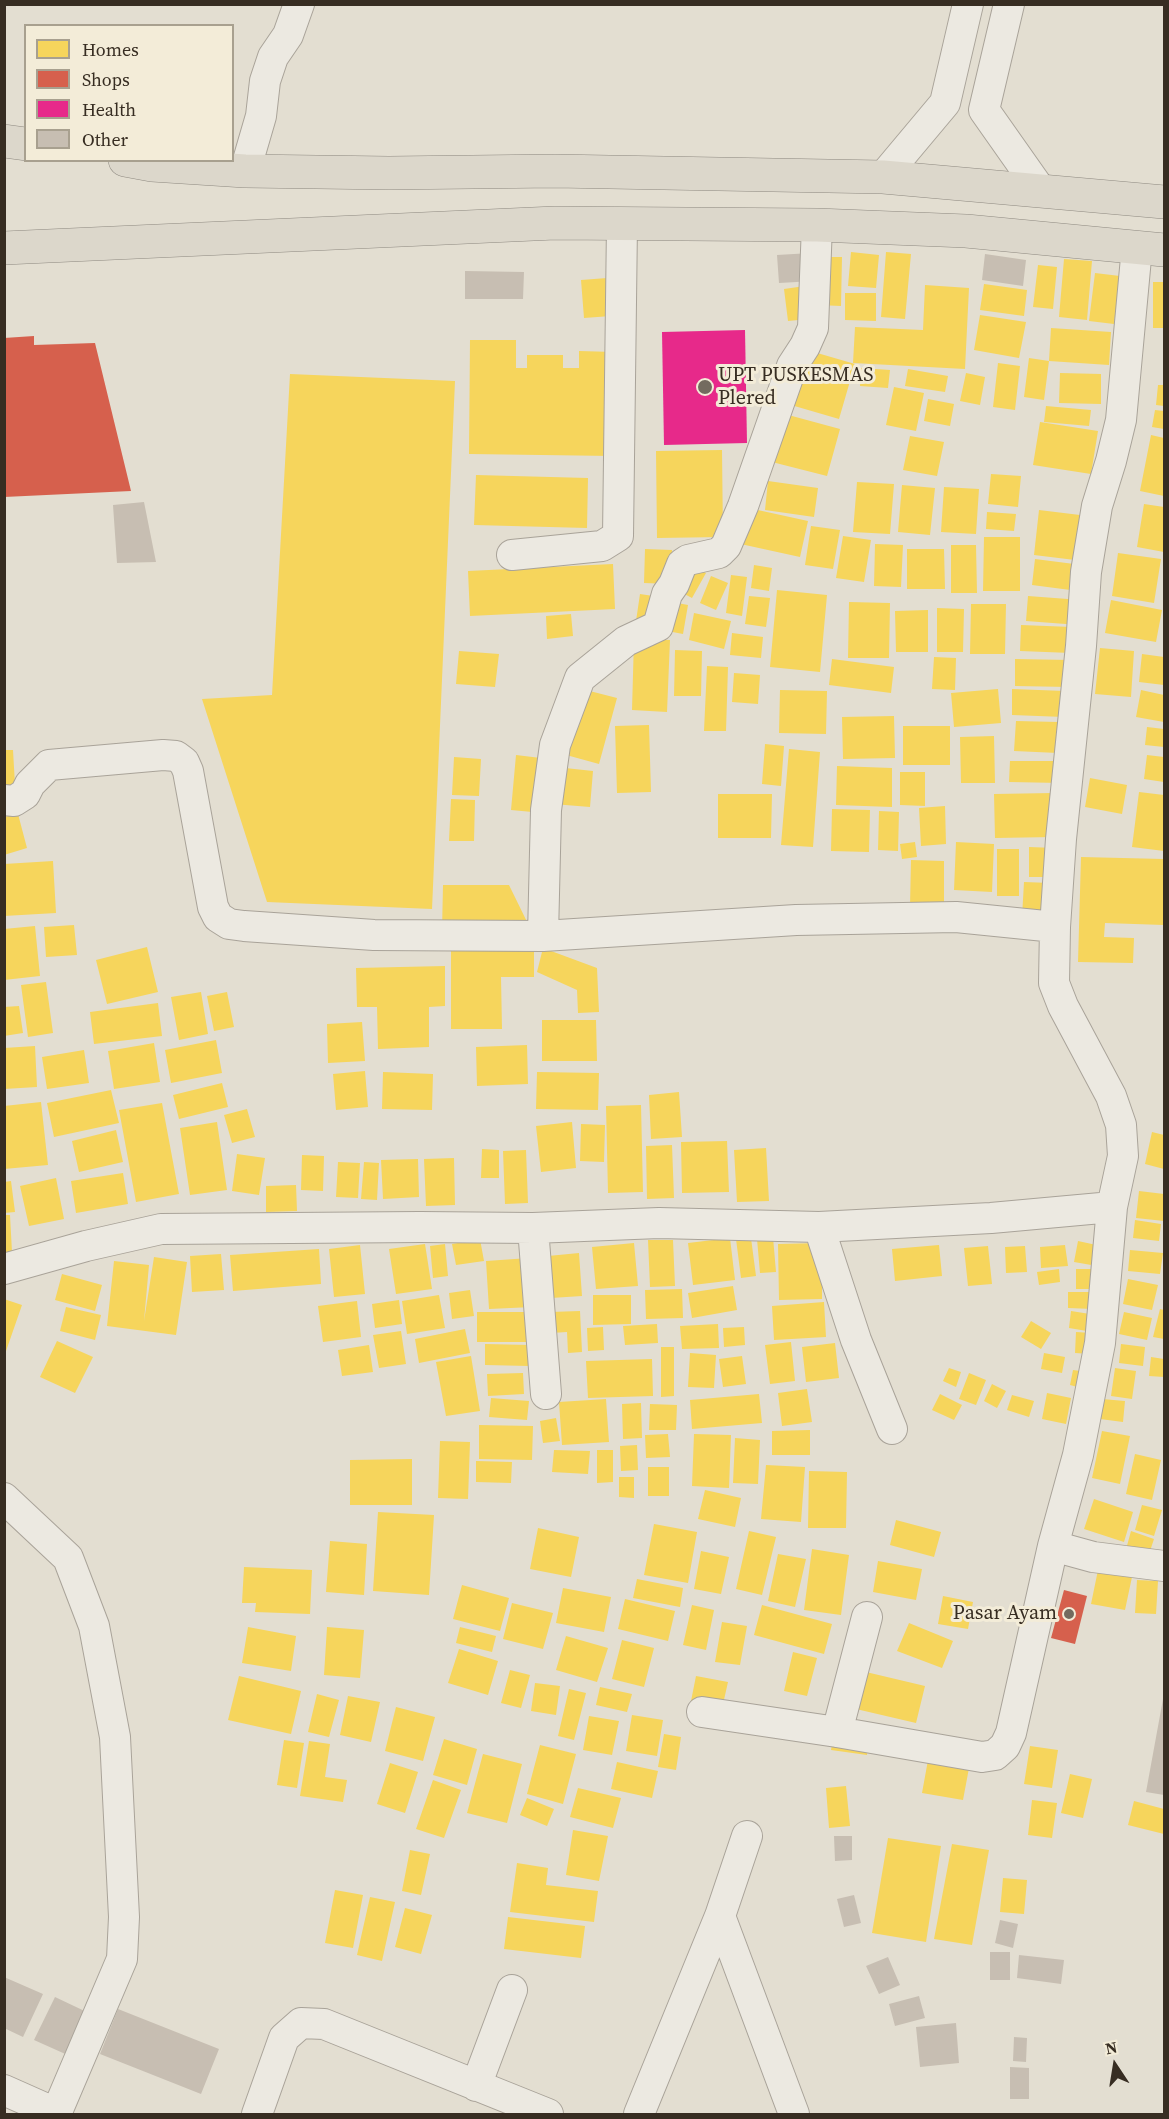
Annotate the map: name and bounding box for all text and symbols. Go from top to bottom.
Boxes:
legend [24,24,234,162]
text: Homes [82,37,139,62]
text: Shops [82,67,130,92]
text: Health [82,97,136,122]
text: Other [82,127,128,152]
place label: UPT PUSKESMAS Plered [718,364,873,411]
marker: UPT PUSKESMAS Plered [696,378,714,396]
place label: Pasar Ayam [953,1602,1057,1626]
marker: Pasar Ayam [1062,1607,1076,1621]
north arrow [1085,2035,1145,2095]
text: N [1103,2035,1119,2059]

